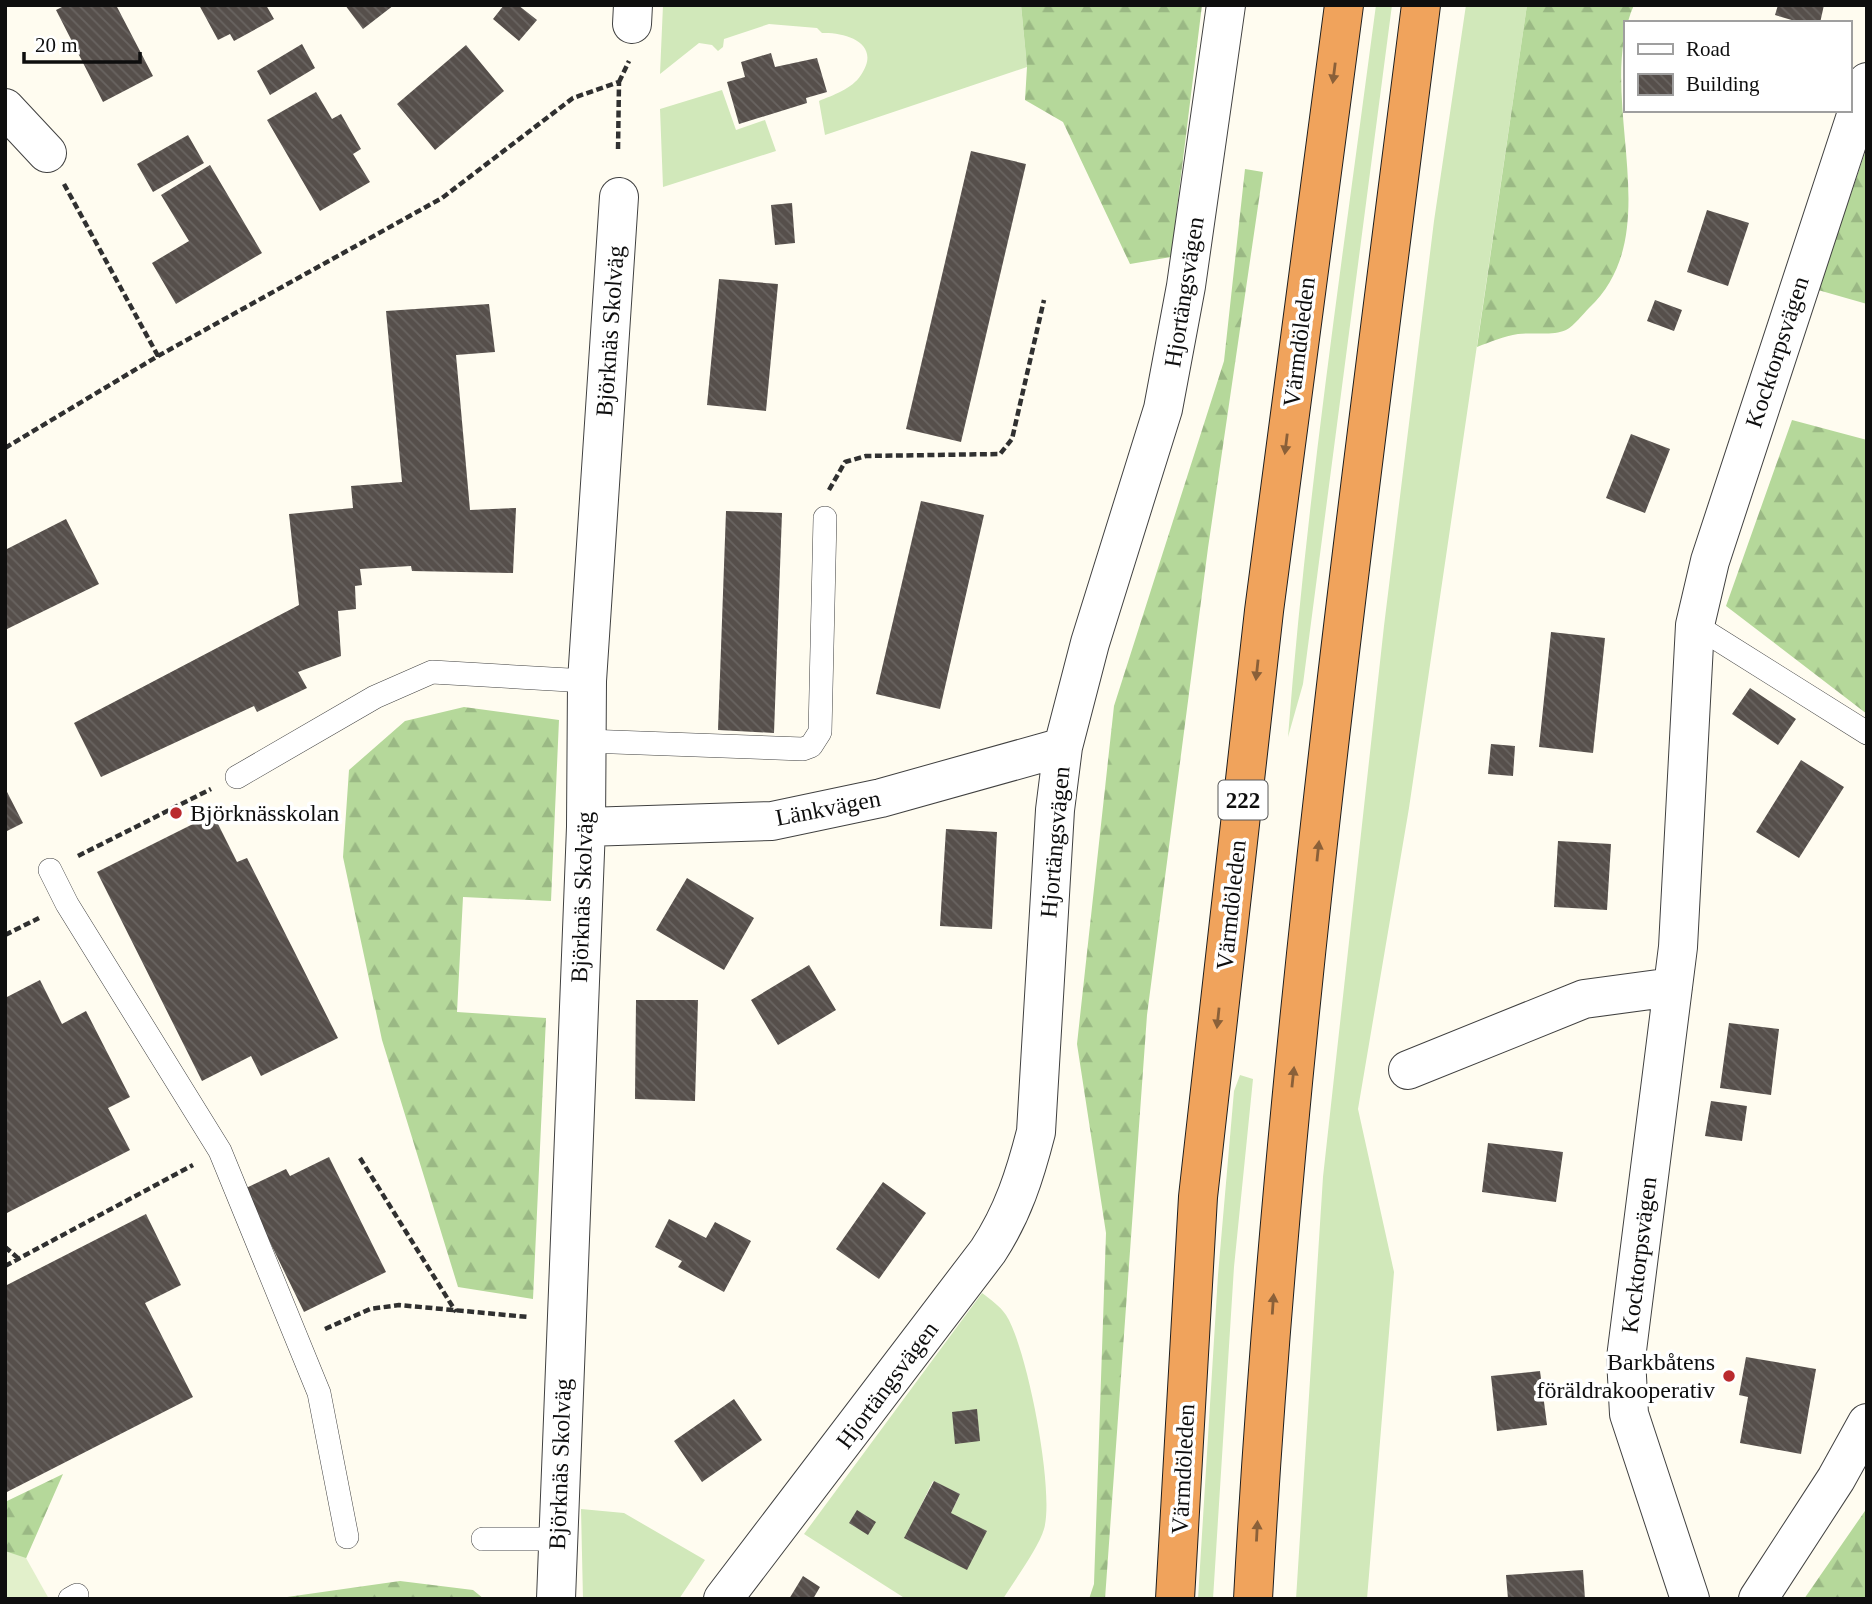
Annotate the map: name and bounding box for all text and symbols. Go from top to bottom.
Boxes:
scale bar [24,21,140,65]
legend [1624,21,1851,112]
text: 20 m [35,33,78,57]
text: Road [1686,37,1731,61]
one-way arrow [1329,62,1340,84]
text: Building [1686,72,1760,96]
street label: Hjortängsvägen [1159,215,1209,369]
street label: Björknäs Skolväg [591,245,629,417]
street label: Kocktorpsvägen [1740,273,1814,431]
street label: Värmdöleden [1278,276,1320,408]
one-way arrow [1280,433,1291,455]
one-way arrow [1252,659,1263,681]
street label: Hjortängsvägen [1035,765,1075,919]
road number: 222 [1218,780,1268,820]
street label: Länkvägen [773,785,883,831]
place label: Björknässkolan [190,800,339,826]
marker: Björknässkolan [168,805,184,821]
street label: Björknäs Skolväg [566,811,598,983]
street label: Värmdöleden [1211,839,1251,971]
one-way arrow [1313,840,1324,862]
one-way arrow [1213,1007,1224,1029]
one-way arrow [1288,1066,1299,1088]
street label: Kocktorpsvägen [1617,1175,1661,1335]
one-way arrow [1267,1292,1278,1314]
street label: Hjortängsvägen [831,1316,943,1454]
place label: Barkbåtens föräldrakooperativ [1536,1349,1715,1403]
marker: Barkbåtens föräldrakooperativ [1721,1368,1737,1384]
street label: Björknäs Skolväg [544,1378,576,1550]
street label: Värmdöleden [1167,1403,1199,1535]
one-way arrow [1252,1519,1263,1541]

